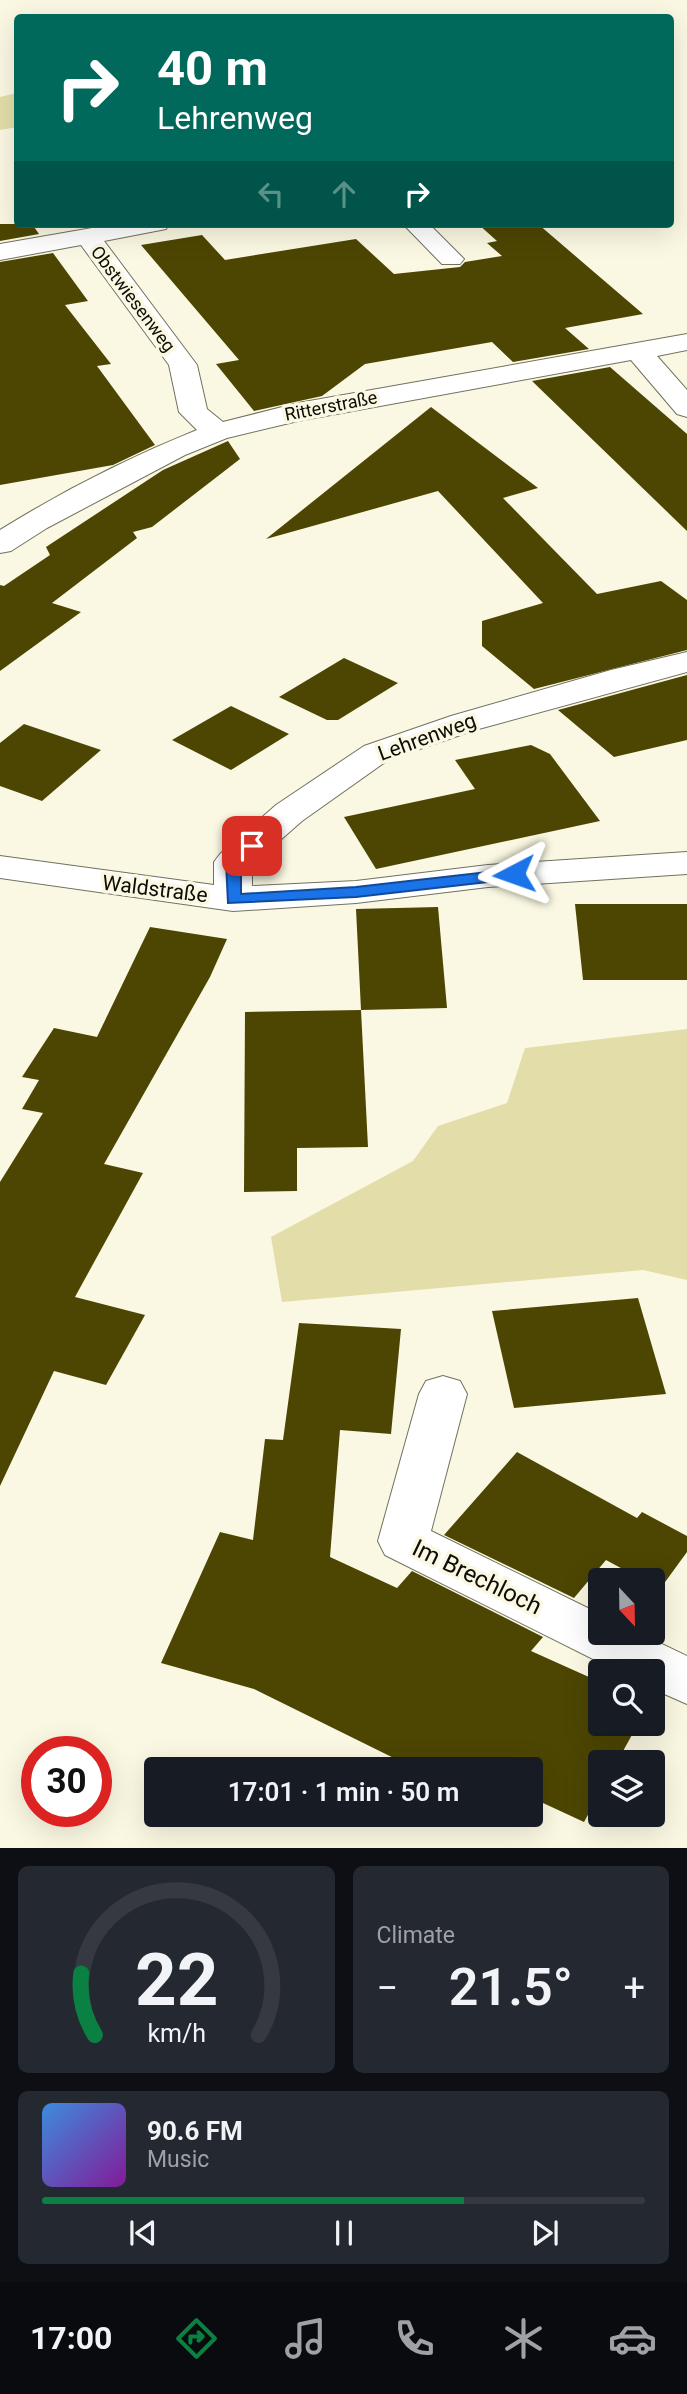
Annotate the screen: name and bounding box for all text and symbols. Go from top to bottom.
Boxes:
text: 40 m [157,40,268,97]
icon: right [42,42,133,133]
text: Lehrenweg [157,99,313,137]
icon: left [252,175,290,213]
icon: ahead [325,175,363,213]
icon: right [398,175,436,213]
street label: Obstwiesenweg [87,242,180,356]
street label: Ritterstraße [283,386,379,425]
street label: Lehrenweg [375,708,479,766]
pin [222,816,282,876]
icon: arrive [233,827,271,865]
position arrow [477,837,551,911]
street label: Waldstraße [101,871,209,907]
street label: Im Brechloch [408,1534,546,1620]
north arrow [588,1568,665,1645]
map controls [588,1568,665,1827]
button: search [588,1659,665,1736]
speed limit sign: 30 [21,1736,112,1827]
button: layers [588,1750,665,1827]
text: 17:01 · 1 min · 50 m [228,1777,459,1807]
text: Climate [377,1922,455,1949]
text: 22 [134,1938,218,2024]
text: 21.5° [449,1957,573,2018]
text: − [377,1966,398,2010]
text: + [623,1966,645,2010]
text: km/h [147,2019,206,2048]
text: 90.6 FM [147,2116,243,2146]
text: Music [147,2146,209,2173]
icon: previous [124,2214,162,2252]
icon: pause [325,2214,363,2252]
icon: next [526,2214,564,2252]
icon: directions [172,2314,221,2363]
icon: music [281,2314,330,2363]
icon: phone [390,2314,439,2363]
icon: climate [499,2314,548,2363]
icon: car [608,2314,657,2363]
text: 17:00 [30,2319,112,2357]

